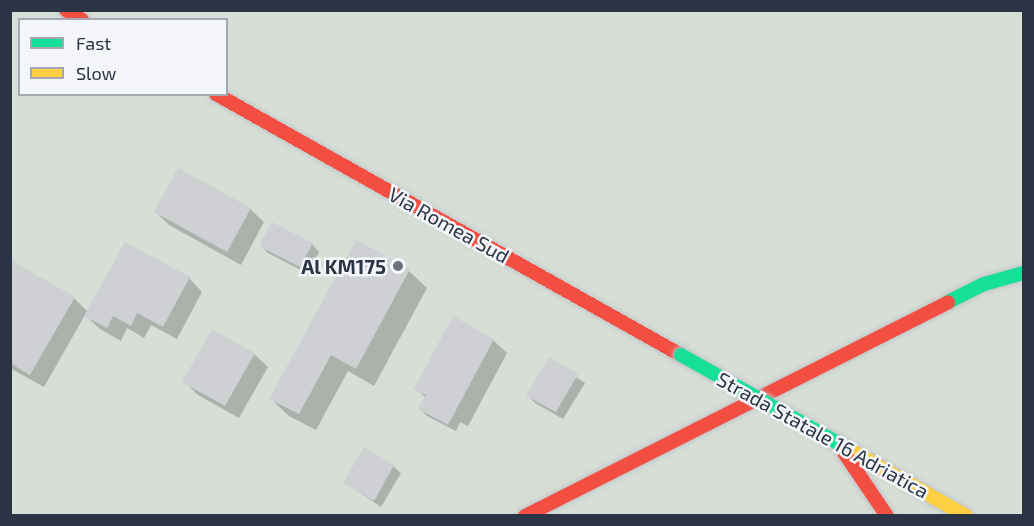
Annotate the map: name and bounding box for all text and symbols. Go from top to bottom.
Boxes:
legend [18,18,228,96]
text: Fast [76,32,111,54]
text: Slow [76,62,116,84]
street label: Via Romea Sud [385,182,513,268]
place label: Al KM175 [301,254,386,278]
marker: Al KM175 [391,259,405,273]
street label: Strada Statale 16 Adriatica [713,367,933,503]

